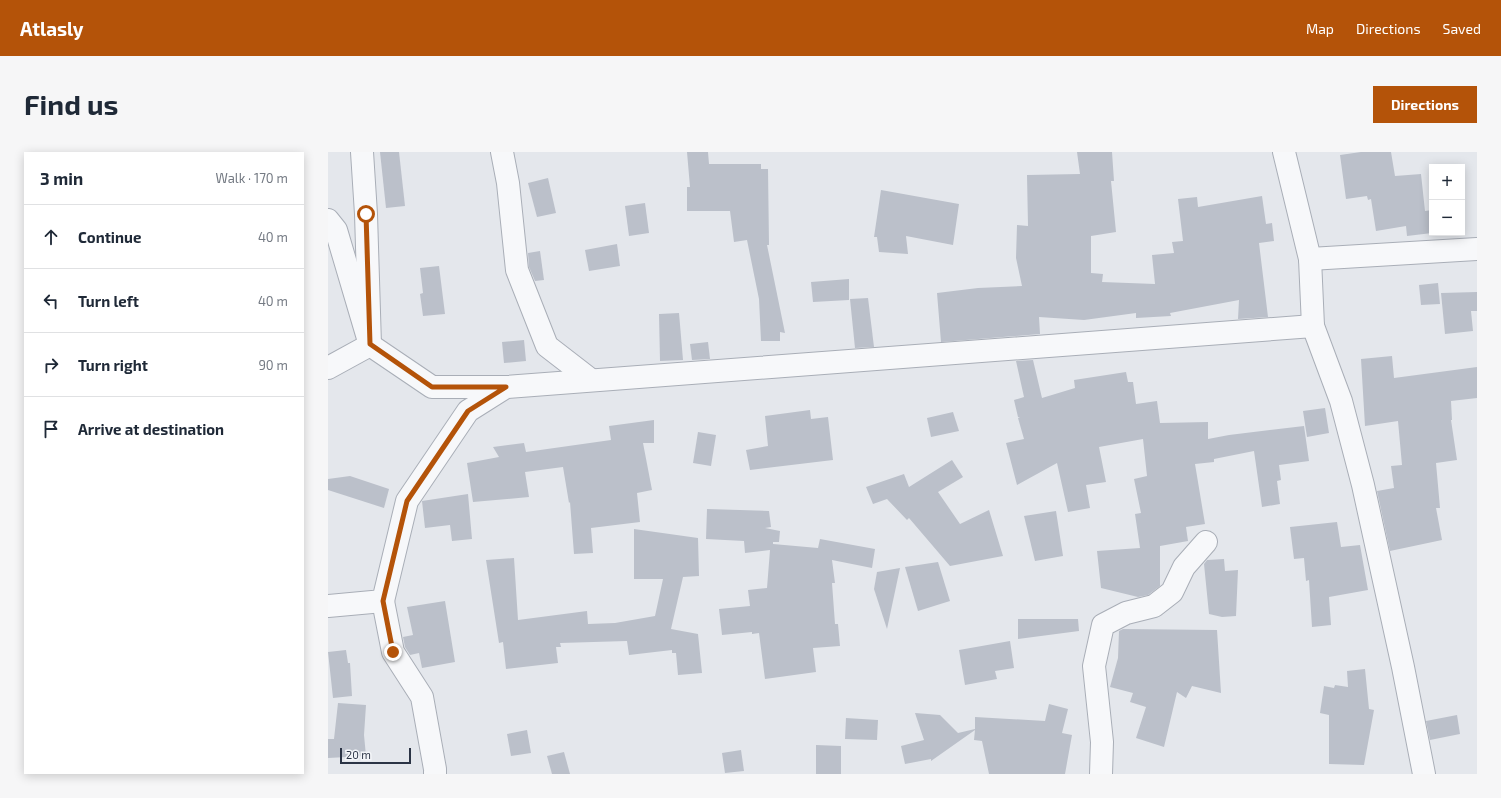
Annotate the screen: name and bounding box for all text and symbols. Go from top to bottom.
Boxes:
text: Atlasly [20,17,84,40]
text: Map [1306,20,1334,37]
text: Directions [1356,20,1421,37]
text: Saved [1443,20,1481,37]
button: Directions [1373,86,1477,123]
text: Find us [24,87,118,121]
map controls [1429,164,1465,236]
button: + [1429,164,1465,200]
text: 3 min [40,168,83,188]
text: Walk · 170 m [216,170,288,186]
button: − [1429,200,1465,236]
route start [357,205,375,223]
icon: ahead [40,226,62,248]
text: Continue [78,228,141,246]
text: 40 m [258,229,288,245]
icon: left [40,290,62,312]
text: Turn left [78,292,139,310]
text: 40 m [258,293,288,309]
icon: right [40,354,62,376]
text: Turn right [78,356,148,374]
text: 90 m [258,357,288,373]
icon: arrive [40,418,62,440]
text: Arrive at destination [78,420,224,438]
route end [384,643,402,661]
scale bar [340,746,411,765]
text: 20 m [346,748,371,761]

